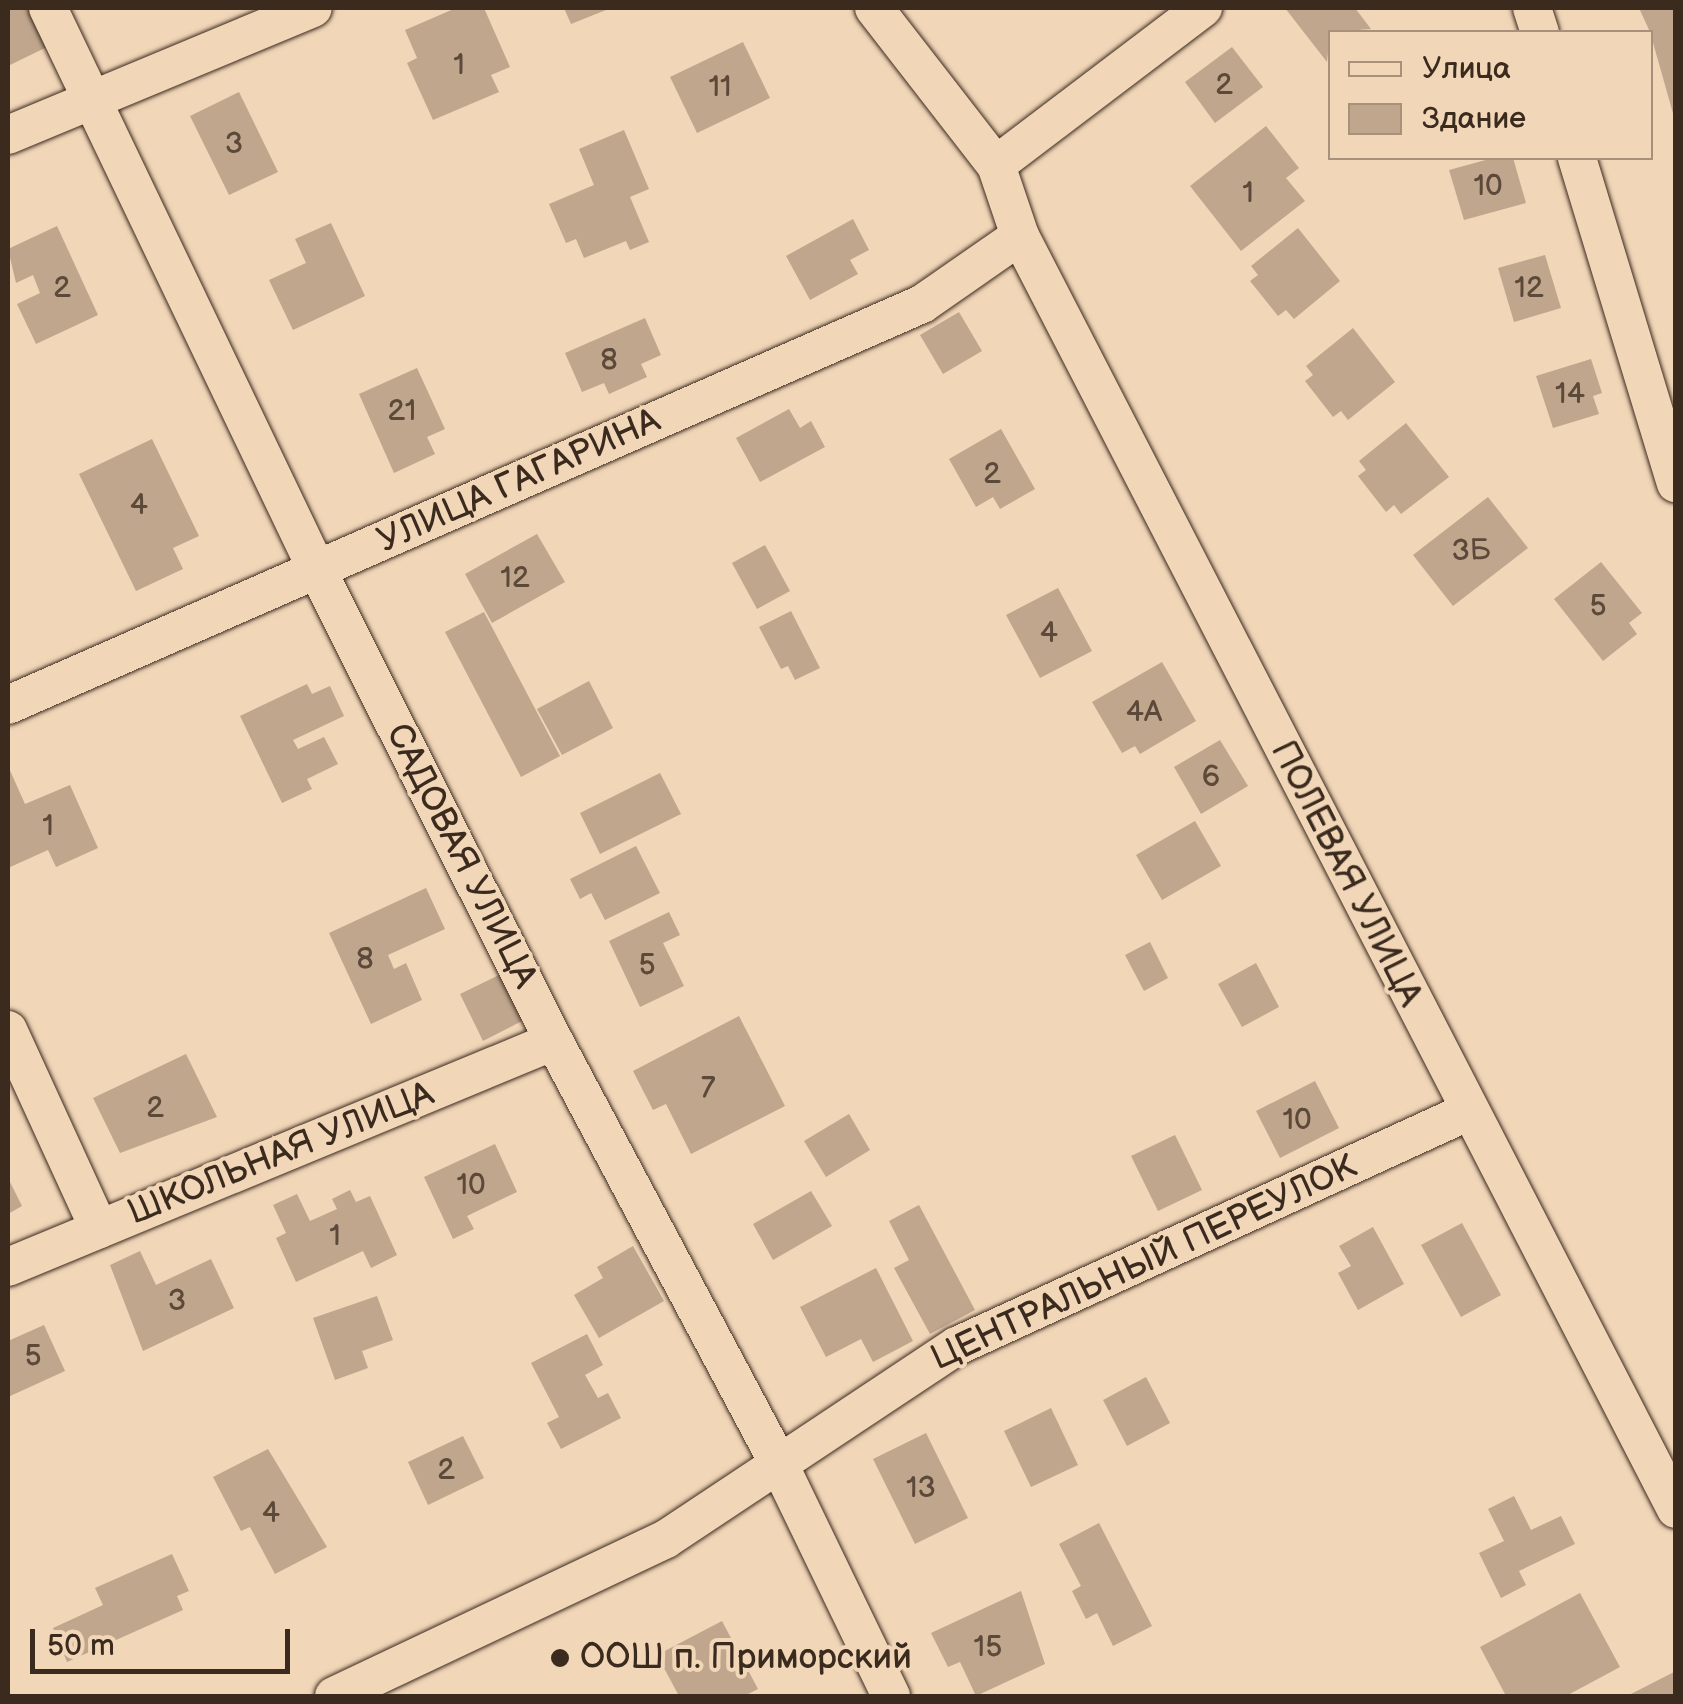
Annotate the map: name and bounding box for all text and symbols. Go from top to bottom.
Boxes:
legend [1328,30,1653,160]
house number: 1 [453,47,465,83]
text: Улица [1422,51,1511,87]
house number: 2 [1215,67,1233,103]
house number: 11 [708,69,732,105]
text: Здание [1422,101,1526,137]
house number: 3 [225,126,243,162]
house number: 10 [1473,168,1503,204]
house number: 1 [1242,175,1254,211]
house number: 2 [53,270,71,306]
house number: 12 [1514,270,1544,306]
house number: 8 [600,342,618,378]
house number: 14 [1555,376,1585,412]
house number: 21 [388,393,416,429]
street label: УЛИЦА ГАГАРИНА [371,400,667,562]
house number: 2 [983,456,1001,492]
house number: 4 [130,487,148,523]
house number: 3Б [1451,533,1491,569]
house number: 12 [500,560,530,596]
house number: 5 [1589,588,1607,624]
house number: 4 [1040,615,1058,651]
house number: 4А [1126,694,1162,730]
street label: САДОВАЯ УЛИЦА [376,717,546,995]
street label: ПОЛЕВАЯ УЛИЦА [1261,734,1431,1014]
house number: 6 [1202,759,1220,795]
house number: 1 [42,808,54,844]
house number: 8 [356,941,374,977]
house number: 5 [638,947,656,983]
house number: 7 [701,1070,715,1106]
street label: ШКОЛЬНАЯ УЛИЦА [122,1073,440,1235]
house number: 2 [146,1090,164,1126]
house number: 10 [1282,1102,1312,1138]
street label: ЦЕНТРАЛЬНЫЙ ПЕРЕУЛОК [925,1146,1363,1380]
house number: 10 [456,1167,486,1203]
house number: 1 [329,1218,341,1254]
house number: 3 [168,1283,186,1319]
house number: 5 [24,1338,42,1374]
house number: 2 [437,1452,455,1488]
house number: 13 [906,1470,936,1506]
house number: 4 [262,1495,280,1531]
scale bar [35,1609,295,1671]
text: 50 m [47,1628,115,1664]
house number: 15 [974,1629,1002,1665]
place label: ООШ п. Приморский [580,1637,912,1679]
marker: ООШ п. Приморский [549,1647,571,1669]

